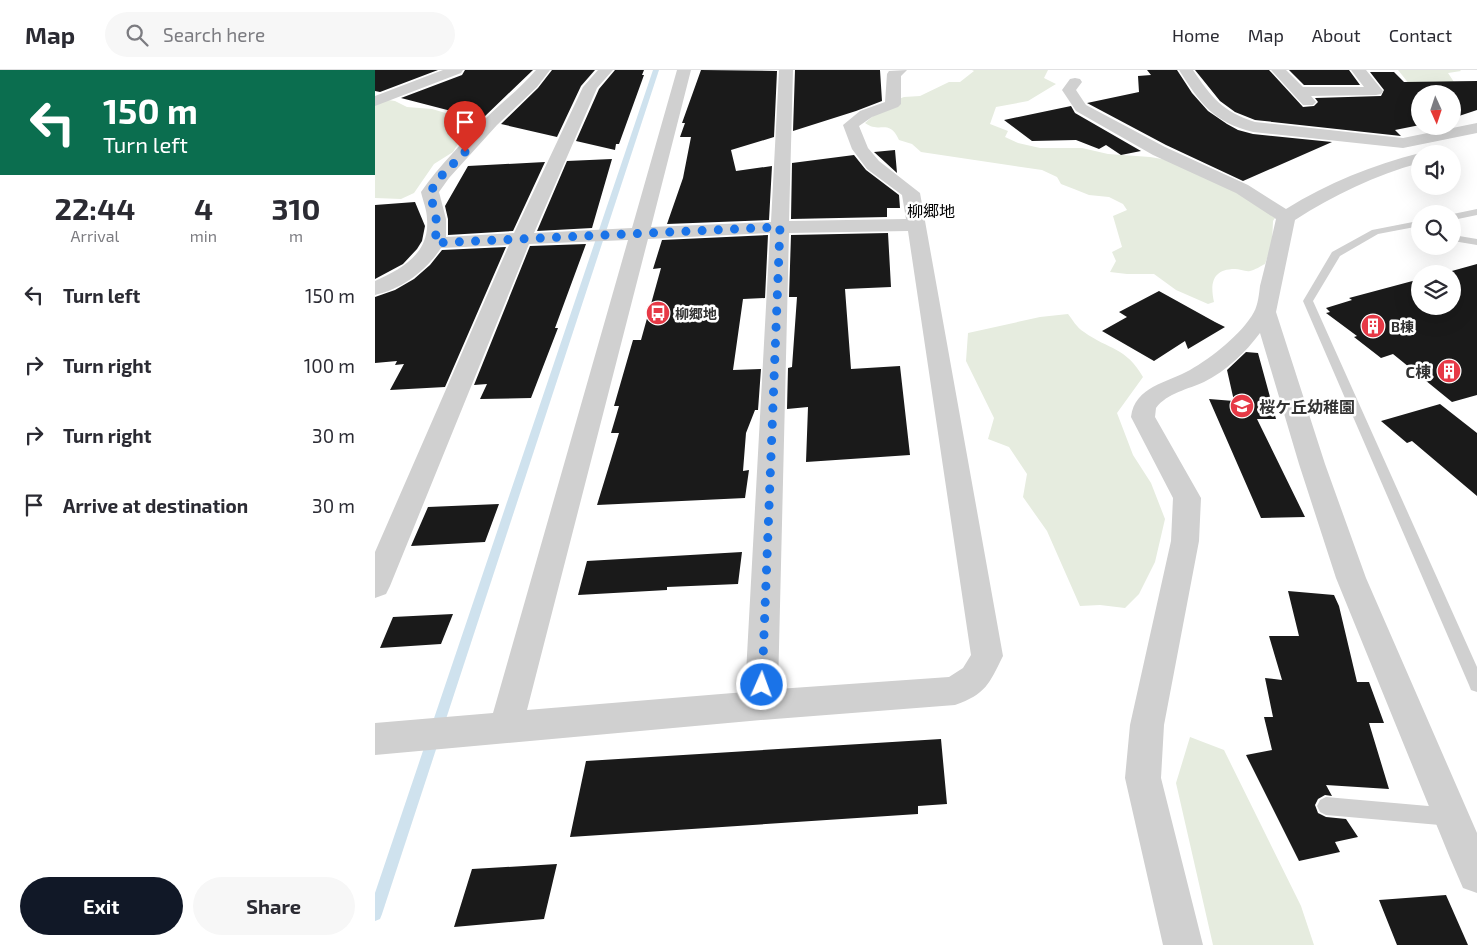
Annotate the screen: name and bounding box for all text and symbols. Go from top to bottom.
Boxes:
search box [105,12,455,57]
text: Map [25,20,75,49]
icon: search [123,21,151,49]
text: Search here [163,23,265,46]
text: Home [1172,24,1220,46]
text: Map [1248,24,1284,46]
text: About [1312,24,1361,46]
text: Contact [1389,24,1452,46]
north arrow [1411,85,1461,135]
map controls [1411,85,1461,315]
text: 150 m [103,89,198,131]
icon: left [20,90,85,155]
pin [444,101,486,152]
icon: arrive [451,108,479,136]
text: Turn left [103,131,188,157]
button: sound [1411,145,1461,195]
text: 22:44 [55,190,135,226]
text: 4 [194,190,213,226]
text: 310 [272,190,320,226]
district label: 柳郷地 [907,201,955,220]
button: search [1411,205,1461,255]
text: Arrival [71,226,119,245]
text: min [190,226,217,245]
text: m [289,226,303,245]
button: layers [1411,265,1461,315]
icon: left [20,281,48,309]
text: Turn left [63,284,140,307]
text: 150 m [305,284,355,307]
bus stop icon: 柳郷地 [645,300,671,326]
place label: 柳郷地 [675,305,717,322]
building icon: B棟 [1360,313,1386,339]
place label: B棟 [1391,318,1414,335]
icon: right [20,351,48,379]
text: Turn right [63,354,151,377]
text: 100 m [304,354,355,377]
building icon: C棟 [1436,358,1462,384]
place label: C棟 [1406,362,1431,381]
school or university icon: 桜ケ丘幼稚園 [1229,393,1255,419]
place label: 桜ケ丘幼稚園 [1259,397,1355,416]
icon: right [20,421,48,449]
text: Turn right [63,424,151,447]
text: 30 m [312,424,355,447]
icon: arrive [20,491,48,519]
text: Arrive at destination [63,494,248,517]
text: 30 m [312,494,355,517]
position arrow [735,658,787,710]
button: Exit [20,877,183,935]
button: Share [193,877,355,935]

